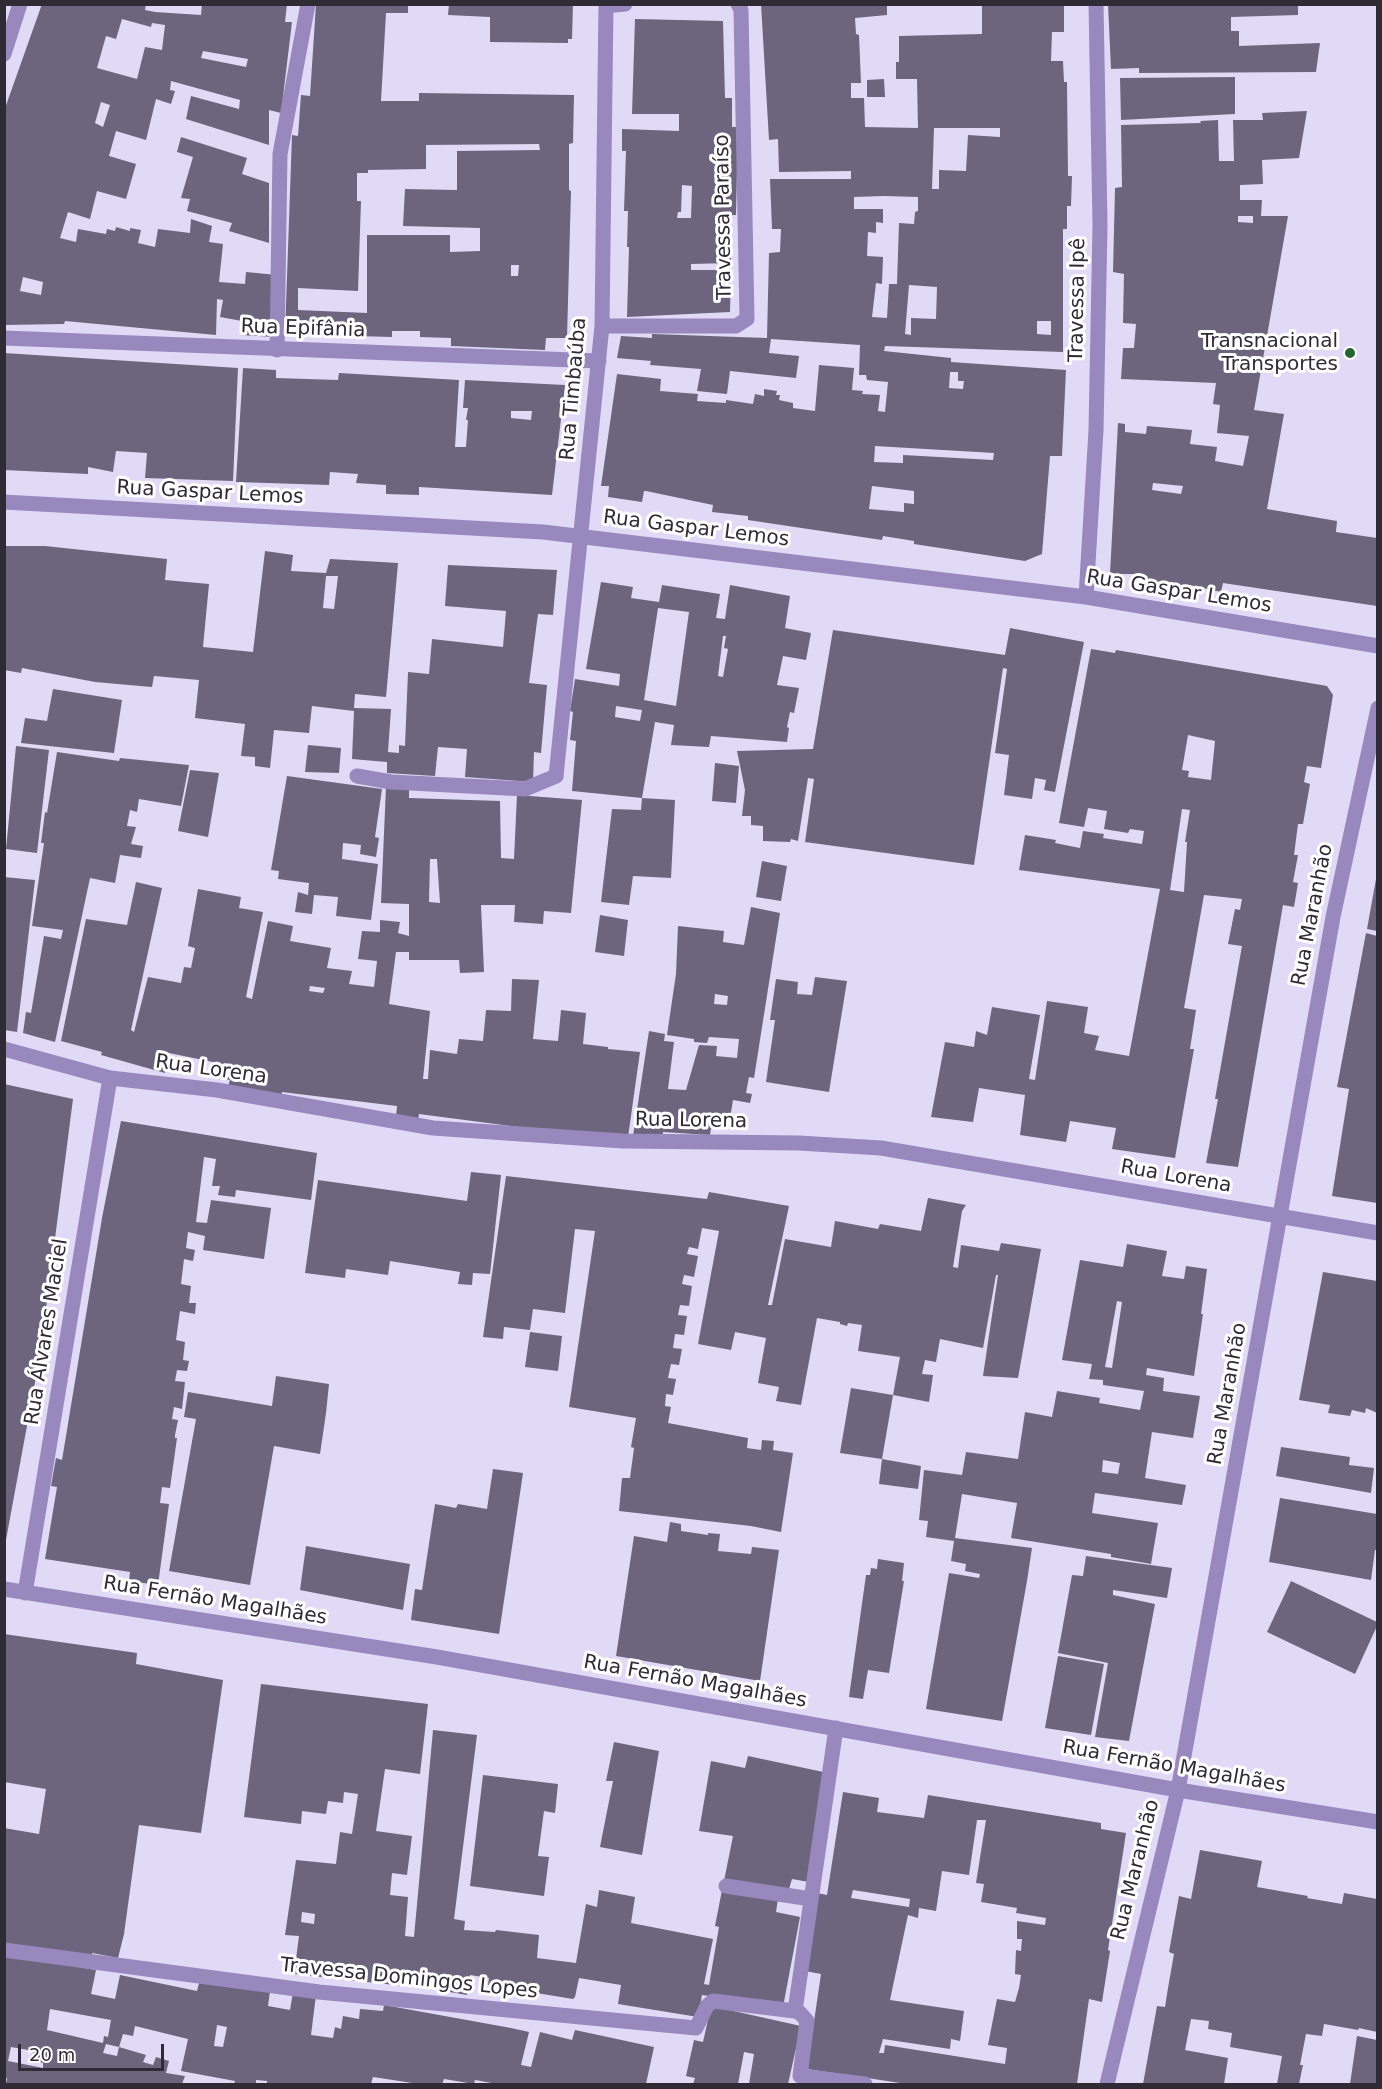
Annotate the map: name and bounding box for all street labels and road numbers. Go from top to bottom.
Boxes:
street label: Travessa Paraíso [711,134,737,300]
street label: Travessa Ipê [1065,238,1091,362]
street label: Rua Epifânia [240,315,366,343]
street label: Rua Timbaúba [556,316,592,462]
street label: Rua Gaspar Lemos [116,476,304,510]
street label: Rua Gaspar Lemos [602,506,790,552]
street label: Rua Gaspar Lemos [1085,566,1273,618]
street label: Rua Maranhão [1287,842,1339,988]
street label: Rua Lorena [154,1050,268,1090]
street label: Rua Lorena [635,1108,747,1134]
street label: Rua Lorena [1119,1155,1233,1199]
street label: Rua Álvares Maciel [20,1237,74,1427]
street label: Rua Maranhão [1204,1321,1252,1467]
street label: Rua Fernão Magalhães [101,1571,329,1631]
street label: Rua Fernão Magalhães [582,1651,808,1713]
street label: Rua Fernão Magalhães [1061,1736,1287,1798]
street label: Rua Maranhão [1107,1797,1165,1943]
street label: Travessa Domingos Lopes [279,1954,539,2004]

